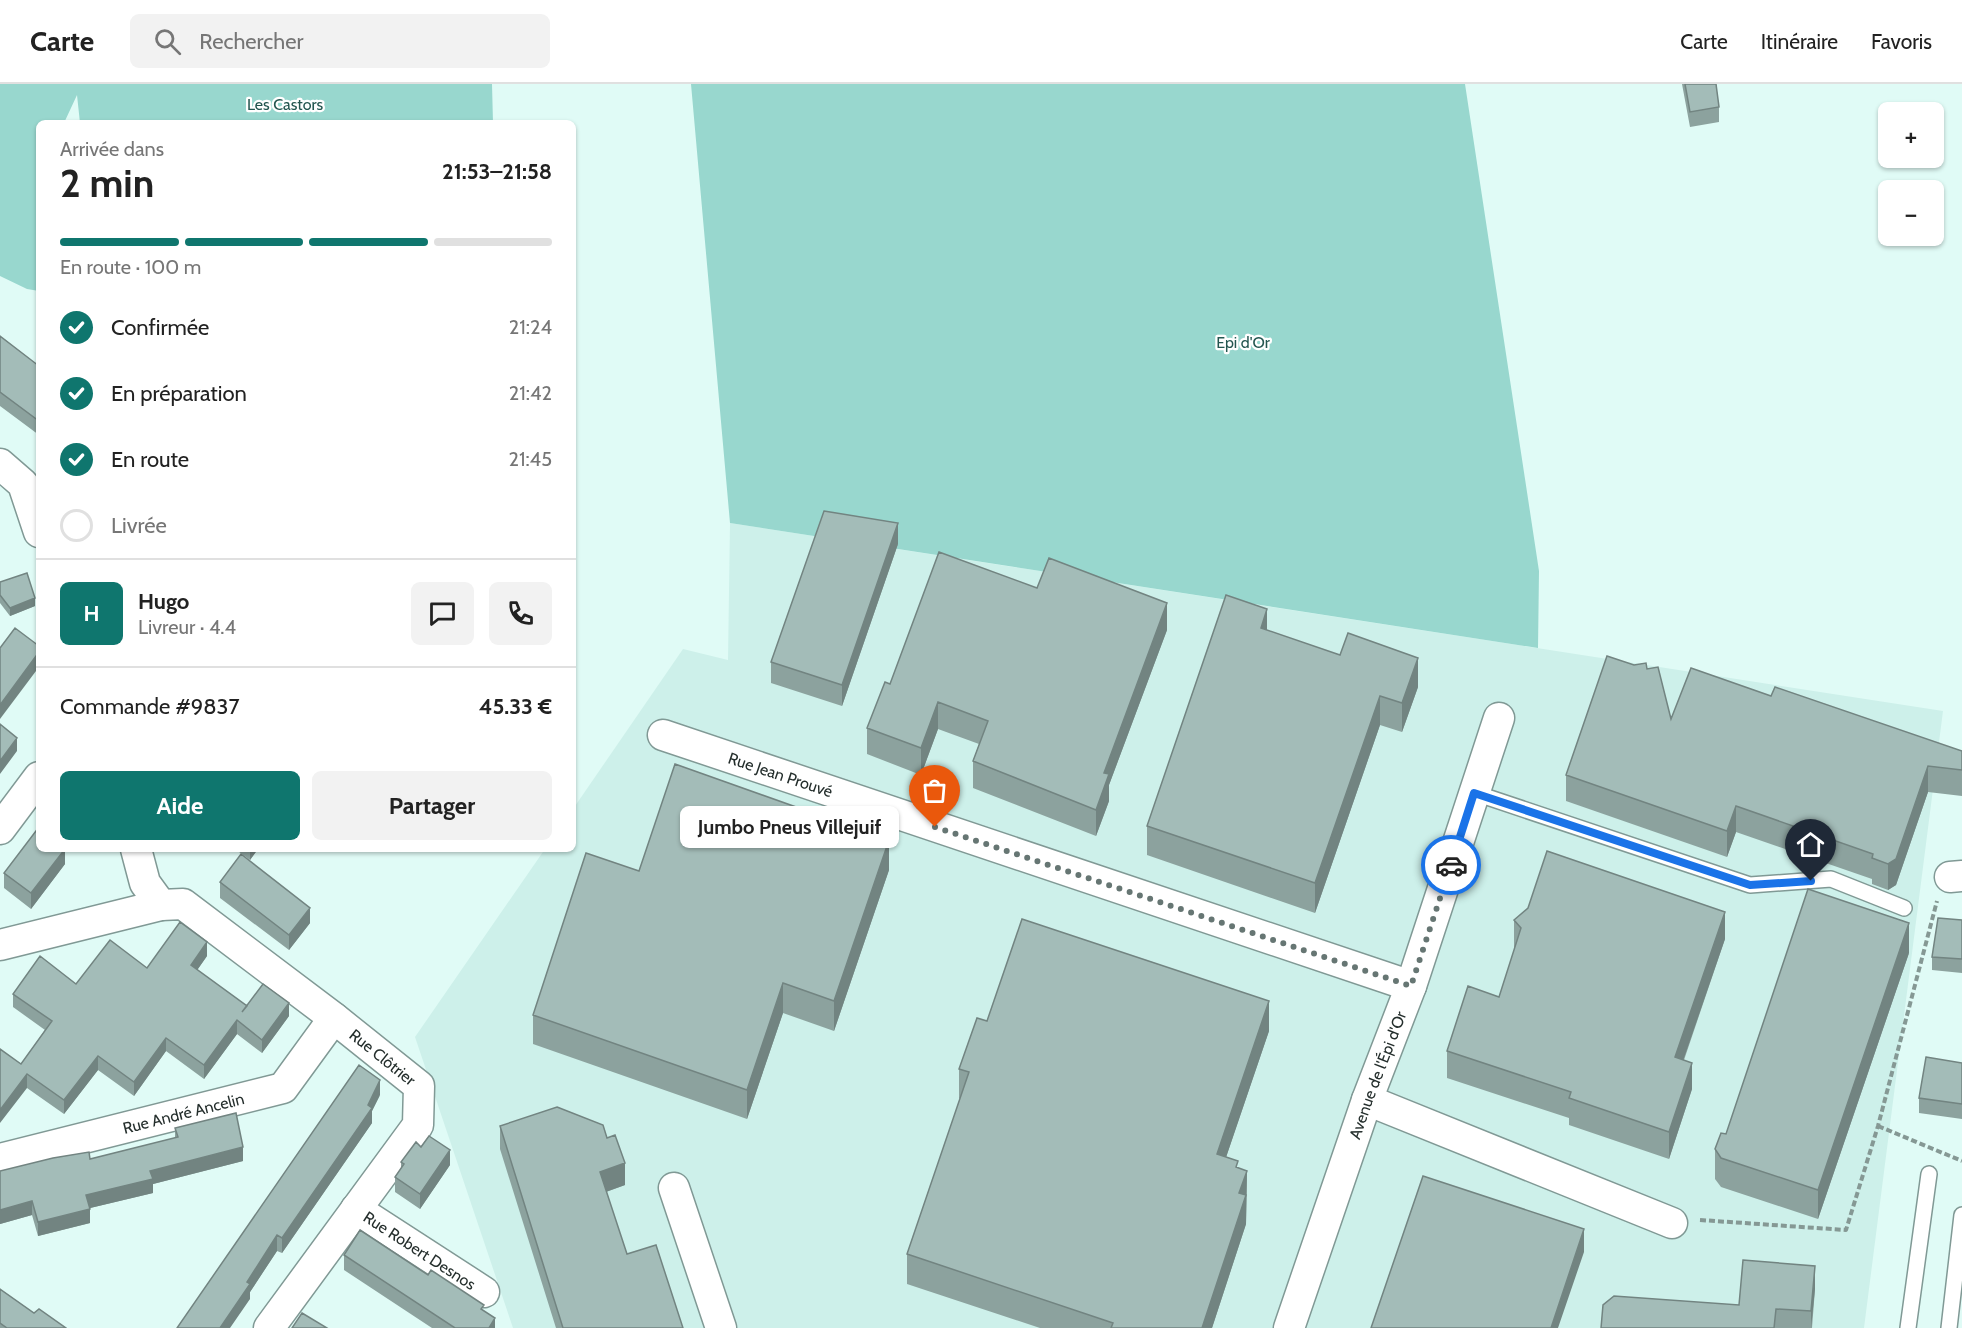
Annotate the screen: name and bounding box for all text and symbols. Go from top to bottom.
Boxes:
search box [130,14,550,68]
text: Carte [30,24,94,58]
icon: search [151,25,184,58]
text: Rechercher [199,28,303,55]
text: Carte [1680,29,1728,54]
text: Itinéraire [1761,29,1838,54]
text: Favoris [1871,29,1932,54]
park label: Les Castors [247,95,323,114]
map controls [1878,102,1944,246]
button: + [1878,102,1944,168]
text: Arrivée dans [60,137,164,161]
text: 21:53–21:58 [442,158,552,185]
text: 2 min [60,159,154,207]
button: − [1878,180,1944,246]
text: En route · 100 m [60,255,201,279]
icon: check [60,311,93,344]
text: Confirmée [111,314,209,341]
text: 21:24 [509,315,552,339]
park label: Epi d'Or [1216,333,1271,352]
icon: check [60,377,93,410]
text: En préparation [111,380,247,407]
text: 21:42 [509,381,552,405]
icon: check [60,443,93,476]
text: En route [111,446,189,473]
text: 21:45 [508,447,552,471]
text: Livrée [111,512,167,539]
button: chat [411,582,474,645]
button: phone [489,582,552,645]
text: Hugo [138,588,189,615]
text: H [83,600,100,627]
text: Livreur · 4.4 [138,615,236,639]
text: Commande #9837 [60,693,240,720]
text: 45.33 € [479,693,552,720]
street label: Rue Jean Prouvé [726,748,835,801]
pin [909,765,960,827]
button: Aide [60,771,300,840]
button: Partager [312,771,552,840]
icon: bag [918,774,951,807]
callout: Jumbo Pneus Villejuif [680,806,899,848]
text: Jumbo Pneus Villejuif [698,815,881,839]
pin [1785,819,1836,881]
icon: home [1794,828,1827,861]
courier [1421,835,1481,895]
icon: car [1435,849,1468,882]
street label: Avenue de l'Épi d'Or [1345,1007,1410,1141]
street label: Rue Clôtrier [346,1025,420,1090]
street label: Rue André Ancelin [121,1089,246,1137]
street label: Rue Robert Desnos [360,1207,480,1294]

